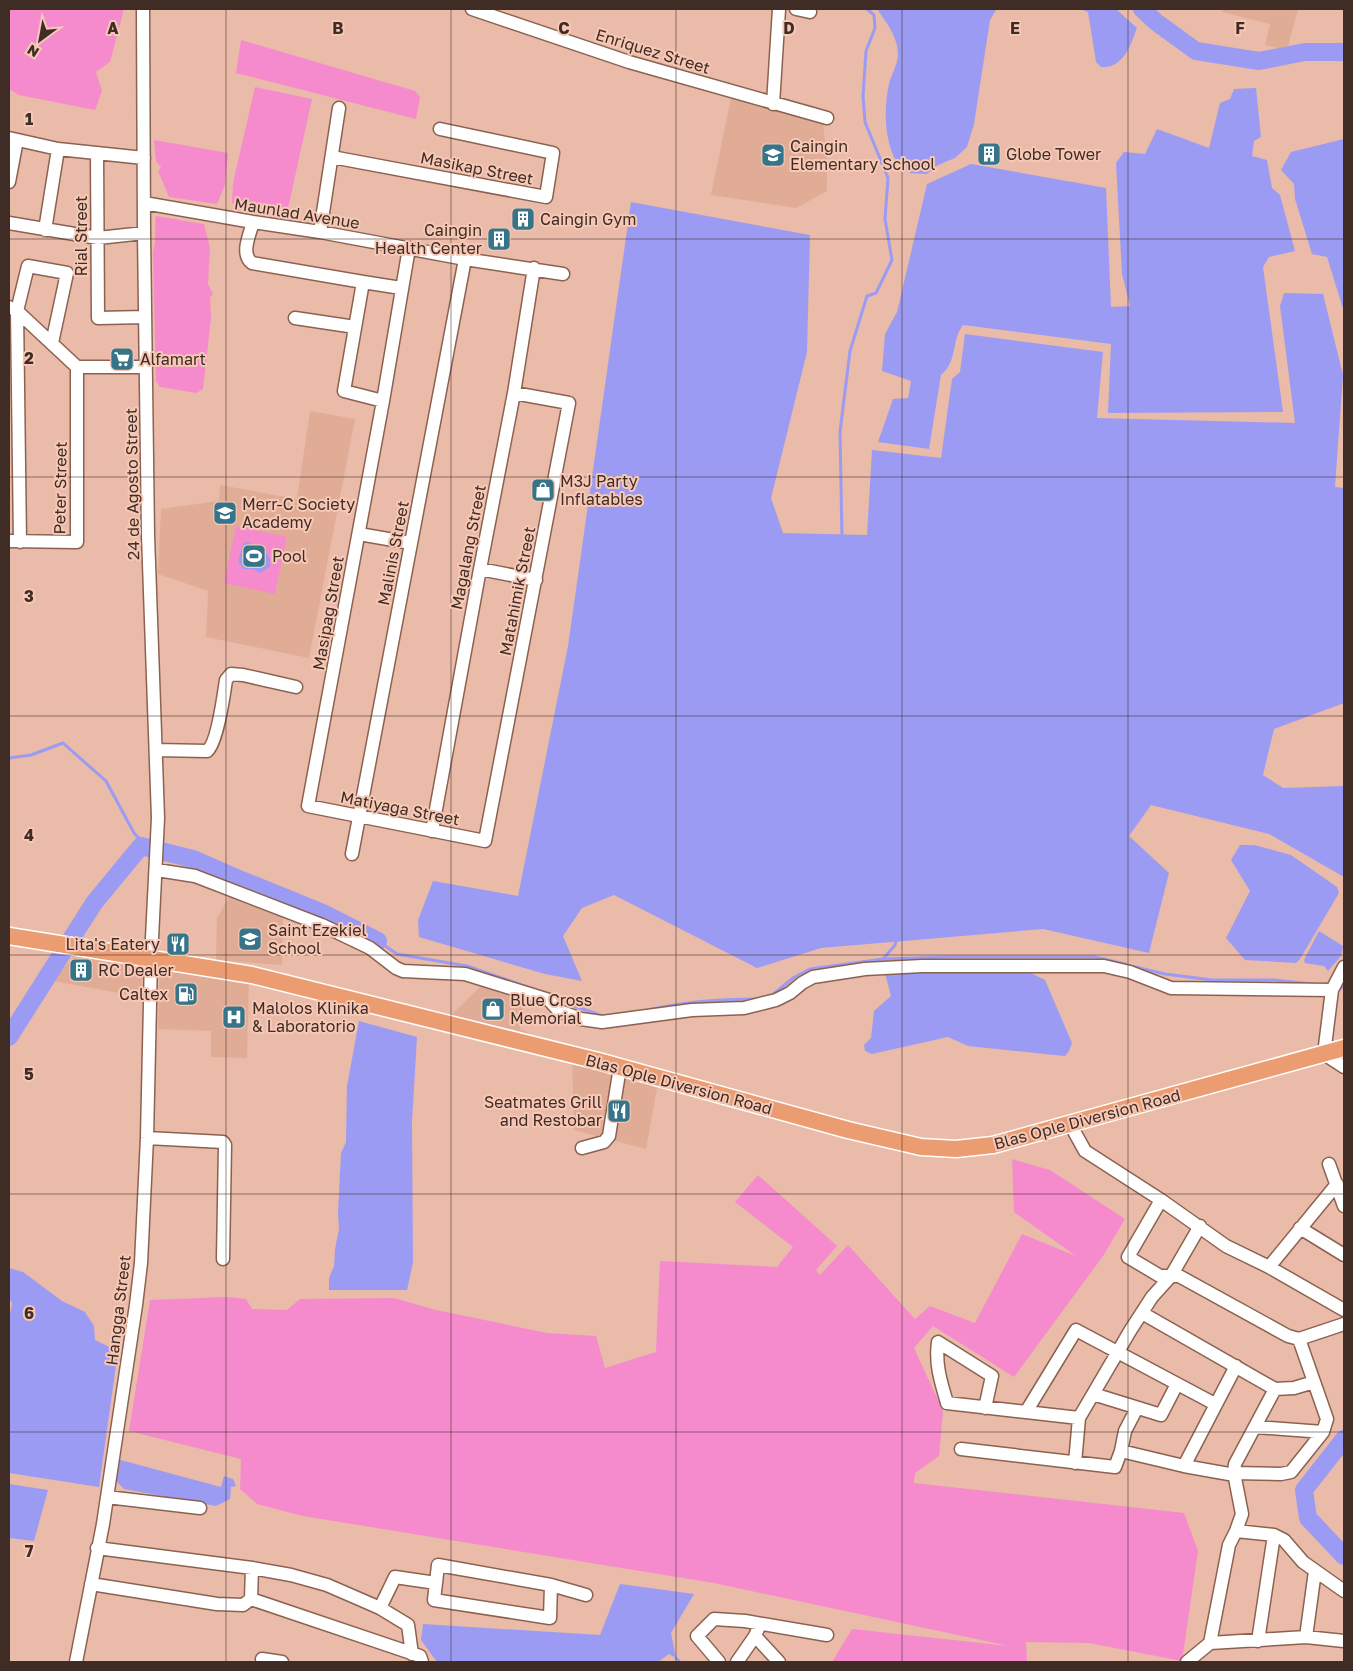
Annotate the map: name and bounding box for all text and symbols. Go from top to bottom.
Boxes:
north arrow [15,15,65,65]
text: A [107,18,119,38]
text: B [332,18,344,38]
text: C [558,18,570,38]
text: D [783,18,795,38]
text: E [1010,18,1020,38]
text: F [1235,18,1245,38]
street label: Enriquez Street [593,24,713,78]
text: N [24,41,42,61]
text: 1 [25,109,33,129]
place label: Caingin Elementary School [790,136,935,174]
building icon: Globe Tower [976,141,1002,167]
school or university icon: Caingin Elementary School [760,142,786,168]
place label: Globe Tower [1006,144,1101,164]
street label: Masikap Street [419,147,535,189]
street label: Maunlad Avenue [233,193,361,233]
street label: Rial Street [71,196,91,276]
building icon: Caingin Gym [510,206,536,232]
place label: Caingin Gym [540,209,636,229]
place label: Caingin Health Center [375,220,482,258]
building icon: Caingin Health Center [486,226,512,252]
supermarket icon: Alfamart [109,346,135,372]
text: 2 [24,348,34,368]
place label: Alfamart [140,349,206,369]
street label: 24 de Agosto Street [121,408,143,560]
street label: Peter Street [49,441,71,535]
place label: M3J Party Inflatables [560,471,643,509]
shop icon: M3J Party Inflatables [530,477,556,503]
street label: Magalang Street [446,483,490,611]
place label: Merr-C Society Academy [242,494,355,532]
street label: Malinis Street [373,499,413,607]
school or university icon: Merr-C Society Academy [212,500,238,526]
street label: Matahimik Street [495,525,539,657]
sports icon: Pool [241,543,267,569]
place label: Pool [272,546,307,566]
street label: Masipag Street [308,554,348,672]
text: 3 [24,586,34,606]
street label: Matiyaga Street [339,787,461,829]
text: 4 [24,825,34,845]
place label: Saint Ezekiel School [268,920,367,958]
school or university icon: Saint Ezekiel School [237,926,263,952]
restaurant icon: Lita's Eatery [165,931,191,957]
place label: Lita's Eatery [65,934,160,954]
building icon: RC Dealer [68,957,94,983]
place label: RC Dealer [98,960,174,980]
fuel station icon: Caltex [173,981,199,1007]
place label: Caltex [119,984,168,1004]
place label: Blue Cross Memorial [510,990,592,1028]
shop icon: Blue Cross Memorial [480,996,506,1022]
place label: Malolos Klinika & Laboratorio [252,998,369,1036]
hospital icon: Malolos Klinika & Laboratorio [221,1004,247,1030]
street label: Blas Ople Diversion Road [584,1049,774,1119]
text: 5 [24,1064,34,1084]
street label: Blas Ople Diversion Road [992,1084,1182,1154]
place label: Seatmates Grill and Restobar [484,1092,602,1130]
restaurant icon: Seatmates Grill and Restobar [606,1098,632,1124]
street label: Hangga Street [101,1254,135,1366]
text: 6 [24,1303,34,1323]
text: 7 [25,1541,34,1561]

